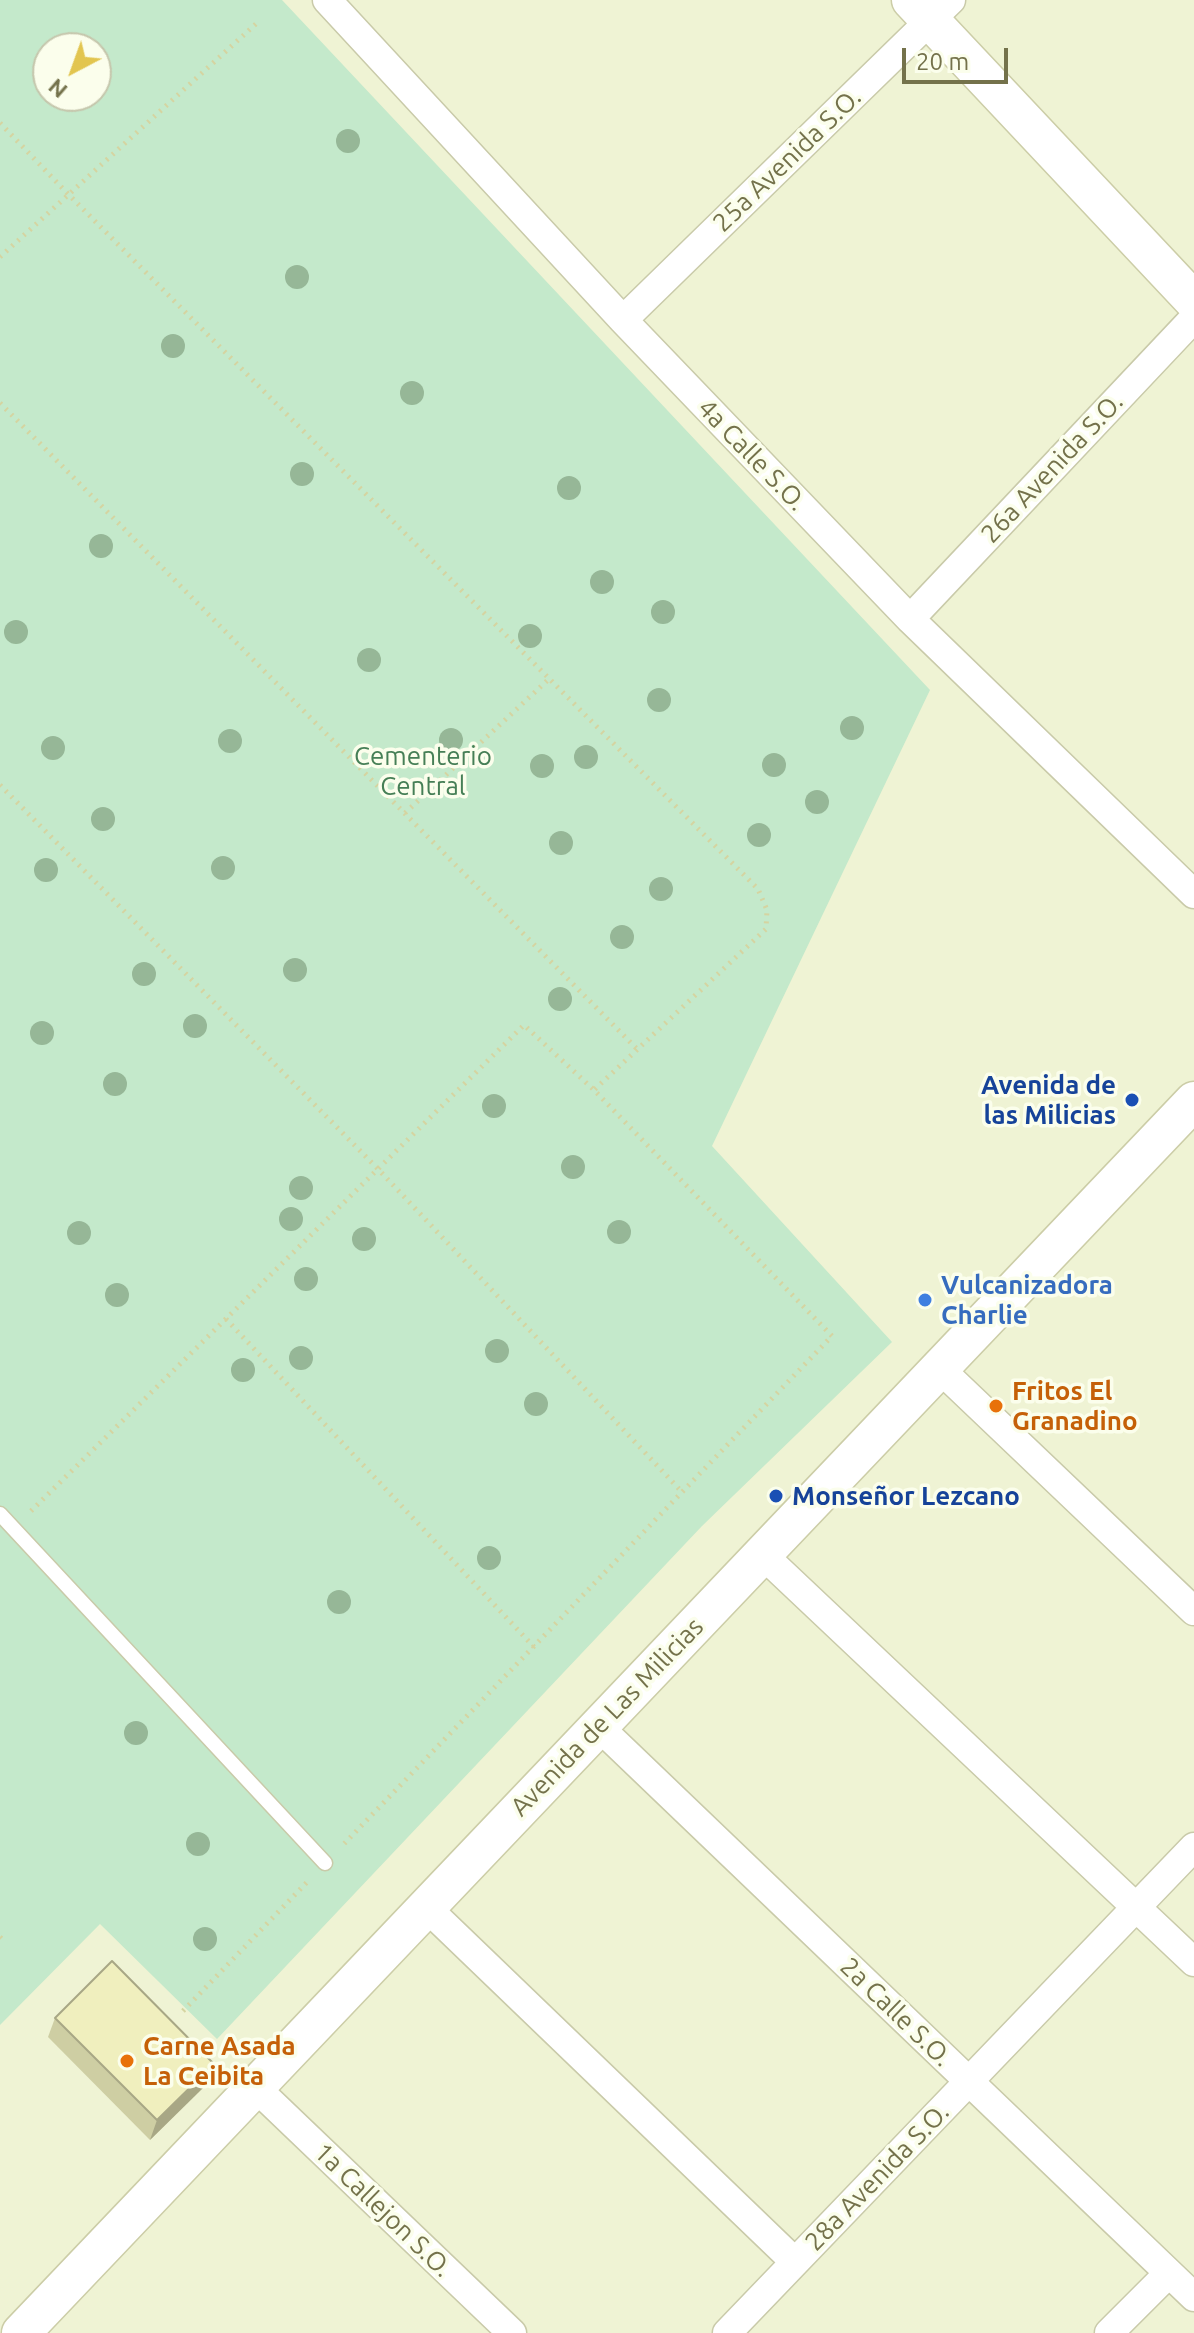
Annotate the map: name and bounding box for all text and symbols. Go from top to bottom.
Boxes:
north arrow [32,32,112,112]
scale bar [906,32,1012,82]
text: 20 m [916,48,969,75]
text: N [43,74,72,104]
street label: 25a Avenida S.O. [707,82,867,238]
street label: 26a Avenida S.O. [975,387,1129,549]
street label: 4a Calle S.O. [691,393,813,517]
park label: Cementerio Central [354,740,492,802]
place label: Avenida de las Milicias [981,1069,1116,1130]
marker: Avenida de las Milicias [1123,1091,1141,1109]
place label: Vulcanizadora Charlie [941,1269,1113,1330]
marker: Vulcanizadora Charlie [916,1291,934,1309]
place label: Fritos El Granadino [1012,1375,1138,1436]
marker: Fritos El Granadino [987,1397,1005,1415]
place label: Monseñor Lezcano [792,1480,1020,1512]
marker: Monseñor Lezcano [767,1487,785,1505]
street label: Avenida de Las Milicias [504,1611,710,1823]
street label: 2a Calle S.O. [834,1951,958,2073]
place label: Carne Asada La Ceibita [143,2030,296,2092]
marker: Carne Asada La Ceibita [118,2052,136,2070]
street label: 28a Avenida S.O. [799,2097,955,2257]
street label: 1a Callejon S.O. [308,2136,458,2284]

